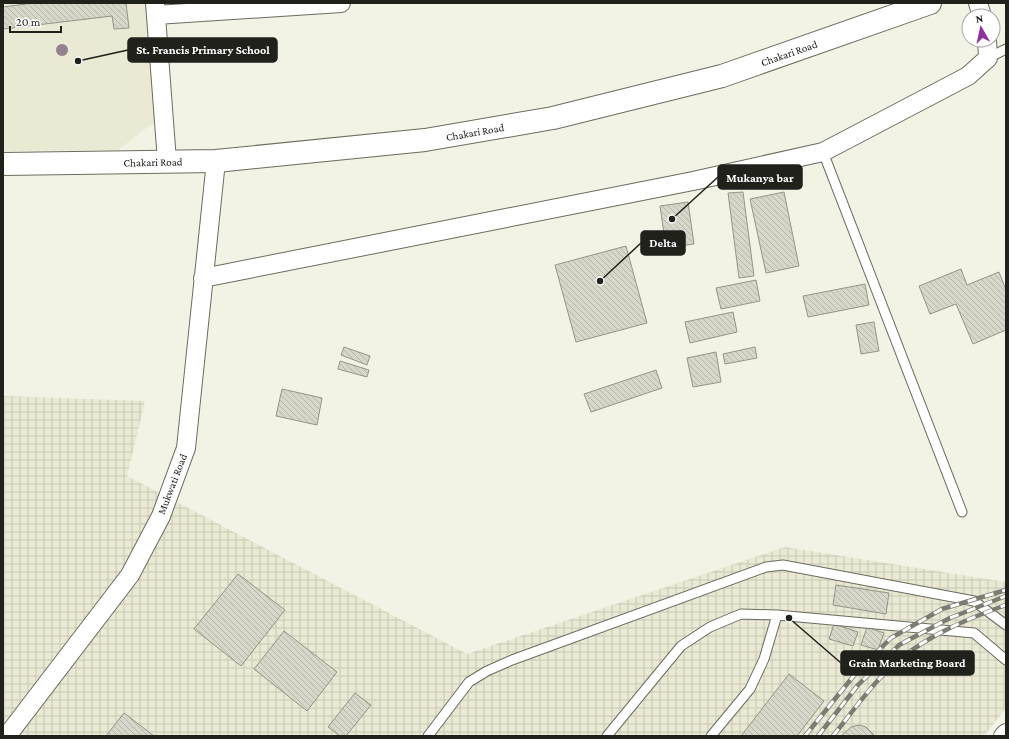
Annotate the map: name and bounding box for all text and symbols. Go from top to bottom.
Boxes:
scale bar [10,8,61,34]
north arrow [961,8,1001,48]
text: N [975,12,985,25]
text: 20 m [16,15,41,29]
callout: St. Francis Primary School [128,38,277,62]
street label: Chakari Road [759,38,819,68]
text: St. Francis Primary School [136,43,270,57]
street label: Chakari Road [445,121,505,143]
street label: Chakari Road [123,155,183,169]
callout: Mukanya bar [718,165,802,189]
text: Mukanya bar [726,171,794,185]
callout: Delta [641,231,685,255]
text: Delta [649,236,677,250]
street label: Mukwati Road [155,452,189,516]
callout: Grain Marketing Board [841,651,974,675]
text: Grain Marketing Board [848,656,966,670]

